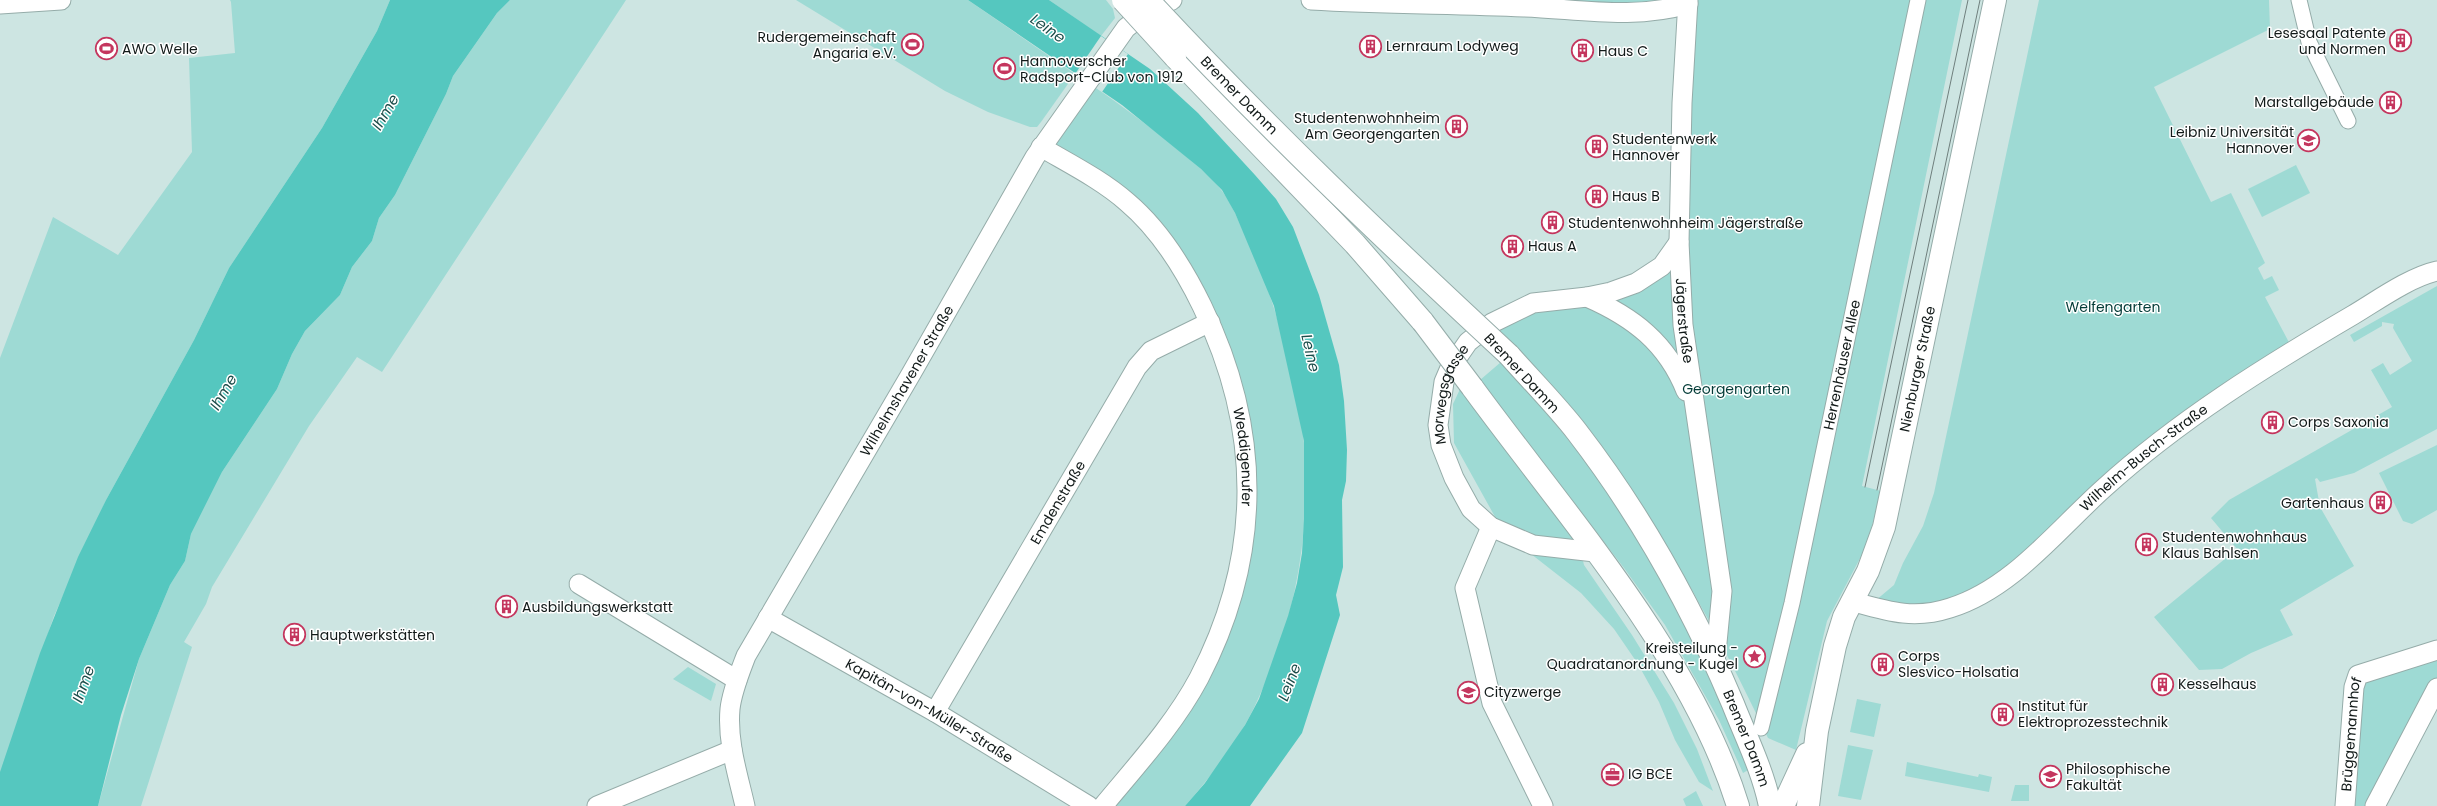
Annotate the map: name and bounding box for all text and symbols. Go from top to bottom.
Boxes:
water label: Leine [1026,8,1070,48]
place label: Lesesaal Patente und Normen [2268,23,2386,59]
place label: Rudergemeinschaft Angaria e.V. [758,27,896,63]
building icon: Lesesaal Patente und Normen [2388,28,2414,54]
sports icon: Rudergemeinschaft Angaria e.V. [899,32,925,58]
building icon: Lernraum Lodyweg [1358,33,1384,59]
sports icon: AWO Welle [94,36,120,62]
place label: Lernraum Lodyweg [1386,36,1519,56]
building icon: Haus C [1570,38,1596,64]
place label: AWO Welle [122,39,198,59]
place label: Haus C [1598,41,1648,61]
place label: Hannoverscher Radsport-Club von 1912 [1020,51,1183,87]
street label: Bremer Damm [1196,52,1283,139]
sports icon: Hannoverscher Radsport-Club von 1912 [992,56,1018,82]
building icon: Marstallgebäude [2377,89,2403,115]
water label: Ihme [366,90,404,134]
place label: Marstallgebäude [2254,92,2374,112]
place label: Studentenwohnheim Am Georgengarten [1294,108,1440,144]
building icon: Studentenwohnheim Am Georgengarten [1443,113,1469,139]
place label: Leibniz Universität Hannover [2170,122,2294,158]
school or university icon: Leibniz Universität Hannover [2296,127,2322,153]
place label: Studentenwerk Hannover [1612,129,1717,165]
building icon: Studentenwerk Hannover [1583,134,1609,160]
building icon: Haus B [1583,183,1609,209]
place label: Haus B [1612,186,1660,206]
building icon: Studentenwohnheim Jägerstraße [1539,210,1565,236]
place label: Studentenwohnheim Jägerstraße [1568,213,1804,233]
building icon: Haus A [1499,233,1525,259]
place label: Haus A [1528,236,1577,256]
street label: Jägerstraße [1671,277,1699,365]
park label: Welfengarten [2066,297,2160,317]
street label: Herrenhäuser Allee [1818,298,1865,432]
street label: Wilhelmshavener Straße [855,301,958,460]
street label: Nienburger Straße [1894,304,1940,434]
street label: Bremer Damm [1480,329,1564,417]
water label: Leine [1296,332,1326,374]
street label: Morwegsgasse [1428,340,1474,446]
water label: Ihme [204,370,242,414]
park label: Georgengarten [1682,379,1790,399]
street label: Wilhelm-Busch-Straße [2075,399,2212,516]
street label: Weddigenufer [1228,406,1257,507]
building icon: Corps Saxonia [2260,409,2286,435]
place label: Corps Saxonia [2288,412,2389,432]
street label: Emdenstraße [1025,456,1090,548]
building icon: Gartenhaus [2367,490,2393,516]
place label: Gartenhaus [2281,493,2364,513]
place label: Studentenwohnhaus Klaus Bahlsen [2162,527,2307,563]
building icon: Studentenwohnhaus Klaus Bahlsen [2133,532,2159,558]
building icon: Ausbildungswerkstatt [494,594,520,620]
place label: Ausbildungswerkstatt [522,597,673,617]
building icon: Hauptwerkstätten [281,622,307,648]
place label: Hauptwerkstätten [310,625,435,645]
place label: Kreisteilung - Quadratanordnung - Kugel [1547,638,1738,674]
place icon: Kreisteilung - Quadratanordnung - Kugel [1741,643,1767,669]
place label: Corps Slesvico-Holsatia [1898,646,2019,682]
building icon: Corps Slesvico-Holsatia [1869,651,1895,677]
street label: Kapitän-von-Müller-Straße [842,654,1017,768]
water label: Leine [1272,660,1306,704]
water label: Ihme [67,663,99,705]
building icon: Kesselhaus [2150,671,2176,697]
place label: Kesselhaus [2178,674,2257,694]
street label: Brüggemannhof [2336,674,2367,792]
school or university icon: Cityzwerge [1456,679,1482,705]
place label: Cityzwerge [1484,682,1561,702]
street label: Bremer Damm [1718,687,1775,789]
place label: Institut für Elektroprozesstechnik [2018,696,2169,732]
building icon: Institut für Elektroprozesstechnik [1990,701,2016,727]
place label: Philosophische Fakultät [2066,759,2171,795]
office icon: IG BCE [1599,761,1625,787]
place label: IG BCE [1628,764,1673,784]
school or university icon: Philosophische Fakultät [2037,764,2063,790]

